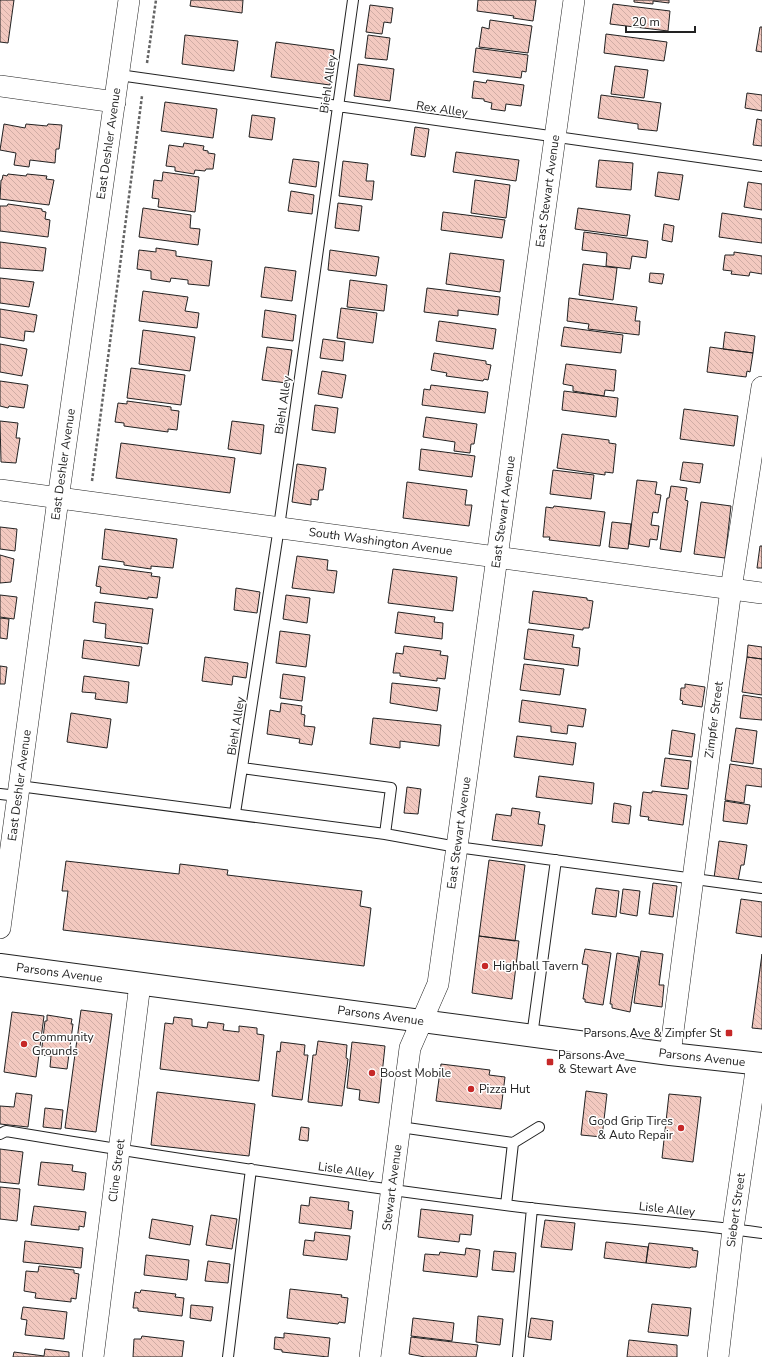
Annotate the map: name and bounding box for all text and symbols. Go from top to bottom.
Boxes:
scale bar [626,8,695,34]
text: 20 m [632,14,660,30]
street label: Biehl Alley [316,53,340,114]
street label: East Deshler Avenue [93,87,124,200]
street label: Rex Alley [415,97,470,121]
street label: East Stewart Avenue [532,134,563,248]
street label: Biehl Alley [271,374,295,435]
street label: East Deshler Avenue [47,408,79,521]
street label: East Stewart Avenue [488,455,519,569]
street label: South Washington Avenue [308,524,453,559]
street label: Zimpfer Street [701,680,727,759]
street label: Biehl Alley [223,695,249,756]
street label: East Deshler Avenue [4,729,35,842]
street label: East Stewart Avenue [443,776,475,890]
place label: Highball Tavern [493,958,579,974]
street label: Parsons Avenue [15,959,104,987]
marker: Highball Tavern [480,961,490,971]
street label: Parsons Avenue [336,1002,425,1029]
place label: Parsons Ave & Zimpfer St [583,1025,722,1041]
marker: Parsons Ave & Zimpfer St [724,1028,734,1038]
place label: Community Grounds [32,1029,94,1059]
marker: Community Grounds [19,1039,29,1049]
street label: Parsons Avenue [658,1045,746,1070]
place label: Parsons Ave & Stewart Ave [558,1047,636,1077]
marker: Parsons Ave & Stewart Ave [545,1057,555,1067]
place label: Boost Mobile [380,1065,451,1081]
marker: Boost Mobile [367,1068,377,1078]
place label: Pizza Hut [479,1081,531,1097]
marker: Pizza Hut [466,1084,476,1094]
place label: Good Grip Tires & Auto Repair [589,1113,674,1143]
marker: Good Grip Tires & Auto Repair [676,1123,686,1133]
street label: Cline Street [105,1137,129,1203]
street label: Stewart Avenue [378,1143,405,1232]
street label: Lisle Alley [317,1158,376,1182]
street label: Siebert Street [723,1171,749,1248]
street label: Lisle Alley [638,1198,697,1220]

